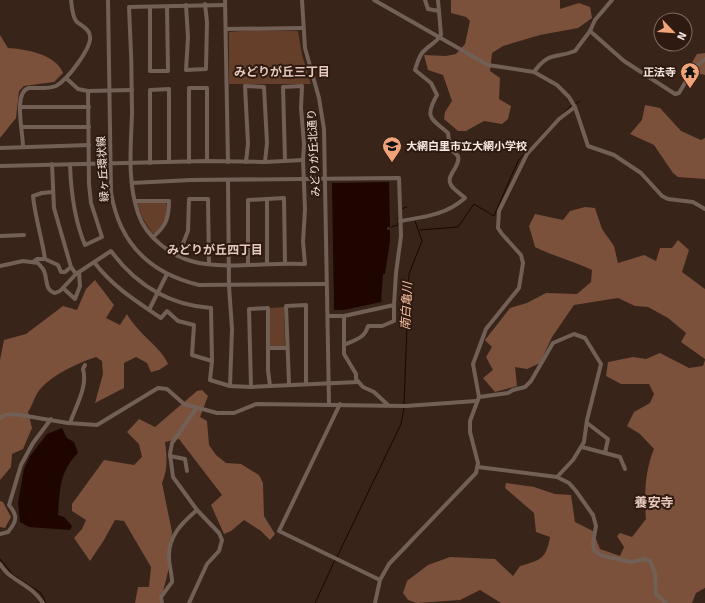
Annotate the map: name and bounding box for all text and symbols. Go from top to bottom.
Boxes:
north arrow [653,12,693,52]
text: N [674,30,689,42]
temple icon: 正法寺 [679,61,701,89]
district label: みどりが丘三丁目 [234,65,330,80]
place label: 正法寺 [643,66,676,79]
street label: みどりが丘北通り [305,109,323,197]
school or university icon: 大網白里市立大網小学校 [381,135,403,163]
street label: 緑ヶ丘環状線 [95,136,111,202]
place label: 大網白里市立大網小学校 [406,140,527,153]
district label: みどりが丘四丁目 [167,243,263,258]
water label: 南白亀川 [398,280,416,330]
district label: 養安寺 [634,495,674,511]

